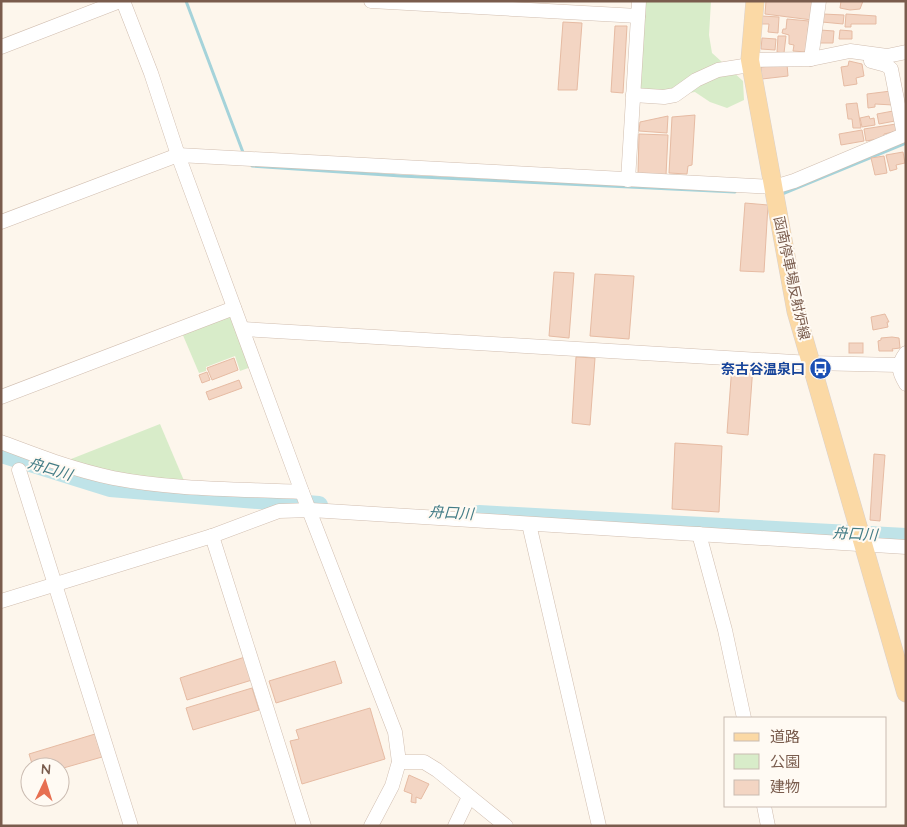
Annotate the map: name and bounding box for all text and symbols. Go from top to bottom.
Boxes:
street label: 函南停車場反射炉線 [770,215,814,341]
bus stop icon: 奈古谷温泉口 [809,357,833,381]
place label: 奈古谷温泉口 [721,360,805,378]
water label: 舟口川 [26,453,76,485]
water label: 舟口川 [428,502,476,523]
water label: 舟口川 [832,523,880,544]
legend [724,717,887,807]
text: 道路 [770,727,800,746]
text: 公園 [770,752,800,771]
north arrow [20,757,70,807]
text: N [40,760,52,778]
text: 建物 [770,777,800,796]

